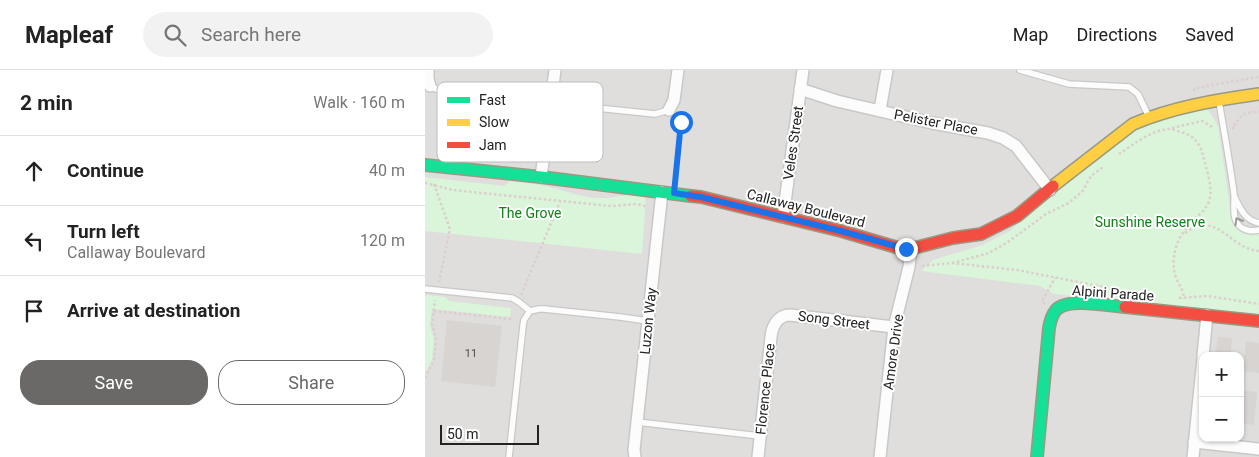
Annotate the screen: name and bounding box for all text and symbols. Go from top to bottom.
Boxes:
search box [143,12,493,57]
text: Mapleaf [25,21,113,49]
icon: search [161,21,189,49]
text: Search here [201,23,301,46]
text: Map [1013,24,1048,45]
text: Directions [1076,24,1157,45]
text: Saved [1185,24,1234,45]
legend [437,82,603,162]
text: 2 min [20,91,73,115]
text: Fast [479,92,506,108]
text: Walk · 160 m [313,93,405,112]
street label: Veles Street [780,105,806,181]
street label: Pelister Place [893,106,979,138]
route start [670,111,693,134]
text: Slow [479,114,510,130]
text: Jam [479,137,507,153]
icon: ahead [20,157,48,185]
text: Continue [67,159,144,182]
text: 40 m [369,161,405,180]
street label: Callaway Boulevard [745,186,867,230]
park label: The Grove [498,205,562,221]
park label: Sunshine Reserve [1095,214,1205,230]
one-way arrow [1234,217,1244,226]
text: Turn left [67,220,140,243]
icon: left [20,227,48,255]
text: 120 m [360,231,405,250]
route end [895,238,918,261]
text: Callaway Boulevard [67,243,206,262]
street label: Alpini Parade [1071,282,1155,304]
street label: Luzon Way [637,286,660,355]
icon: arrive [20,297,48,325]
text: Arrive at destination [67,299,240,322]
street label: Song Street [797,308,871,332]
street label: Amore Drive [880,313,906,391]
street label: Florence Place [752,343,778,435]
house number: 11 [465,347,477,360]
map controls [1199,352,1244,442]
button: + [1199,352,1244,397]
button: Save [20,360,208,405]
button: Share [218,360,405,405]
button: − [1199,397,1244,442]
scale bar [440,422,539,445]
text: 50 m [447,426,479,442]

